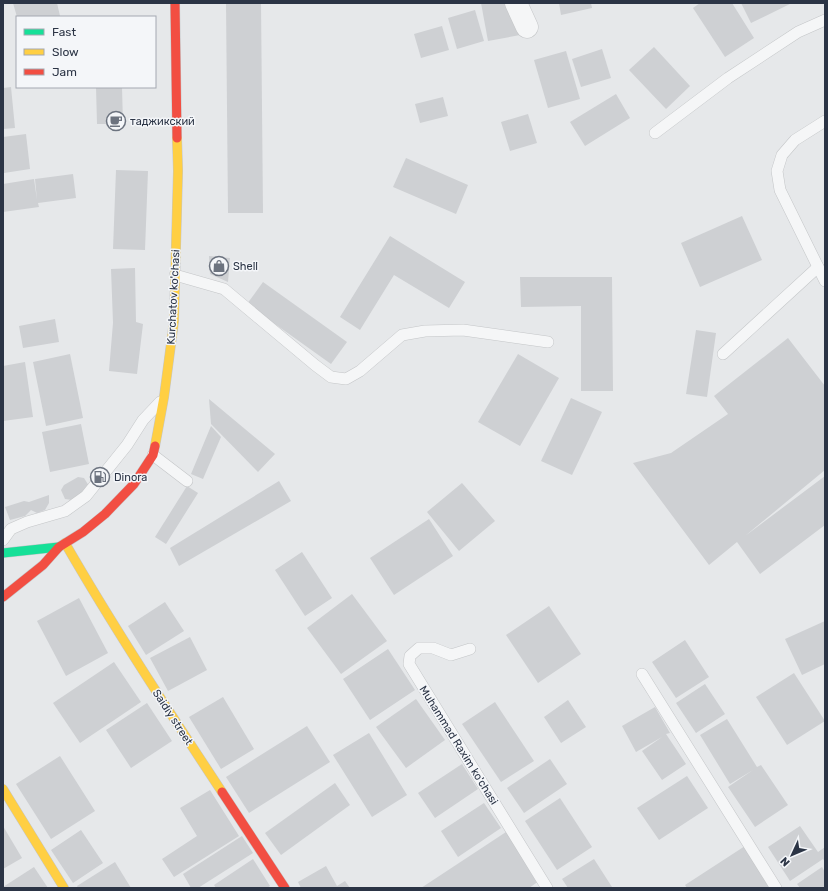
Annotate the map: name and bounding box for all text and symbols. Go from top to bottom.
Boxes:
legend [16,16,156,88]
text: Fast [52,25,76,39]
text: Slow [52,45,79,59]
text: Jam [52,65,77,79]
cafe icon: таджикский [105,110,127,132]
place label: таджикский [130,115,195,128]
street label: Kurchatov ko'chasi [165,249,182,345]
shop icon: Shell [208,255,230,277]
place label: Shell [233,260,258,273]
fuel station icon: Dinora [89,466,111,488]
place label: Dinora [114,471,147,484]
street label: Muhammad Raxim ko'chasi [417,683,501,807]
street label: Saidiy street [150,687,196,748]
north arrow [772,835,812,875]
text: N [778,854,793,869]

